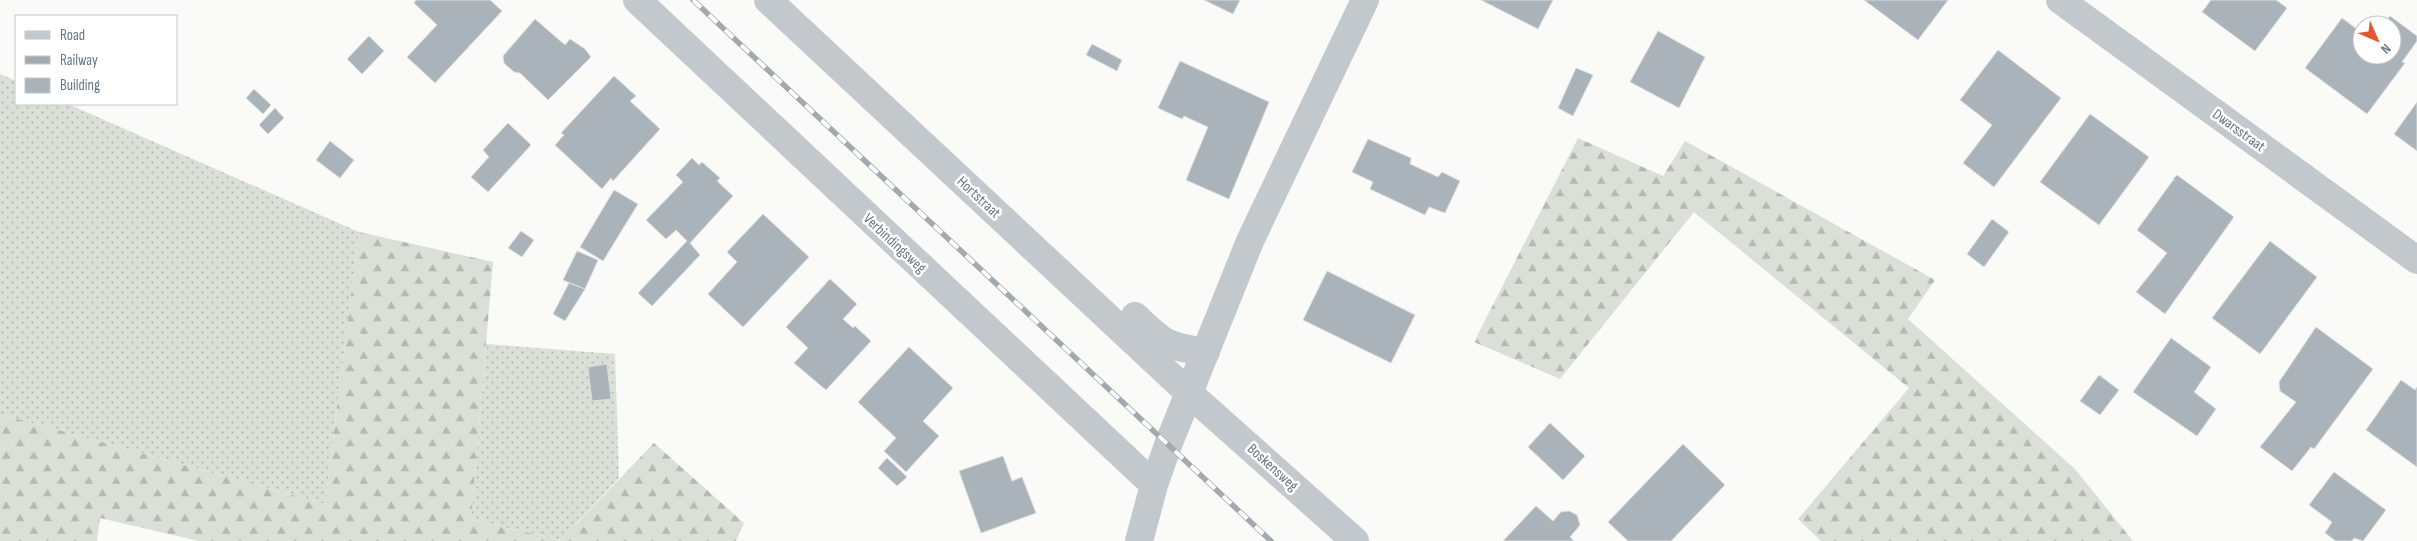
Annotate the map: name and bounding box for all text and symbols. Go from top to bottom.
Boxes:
legend [15,15,178,105]
north arrow [2352,15,2402,65]
text: Road [60,26,85,45]
text: N [2377,40,2394,57]
text: Railway [60,51,98,70]
text: Building [60,76,100,95]
street label: Dwarsstraat [2209,105,2269,156]
street label: Hortstraat [953,172,1005,223]
street label: Verbindingsweg [859,209,930,277]
street label: Boskensweg [1243,440,1302,495]

